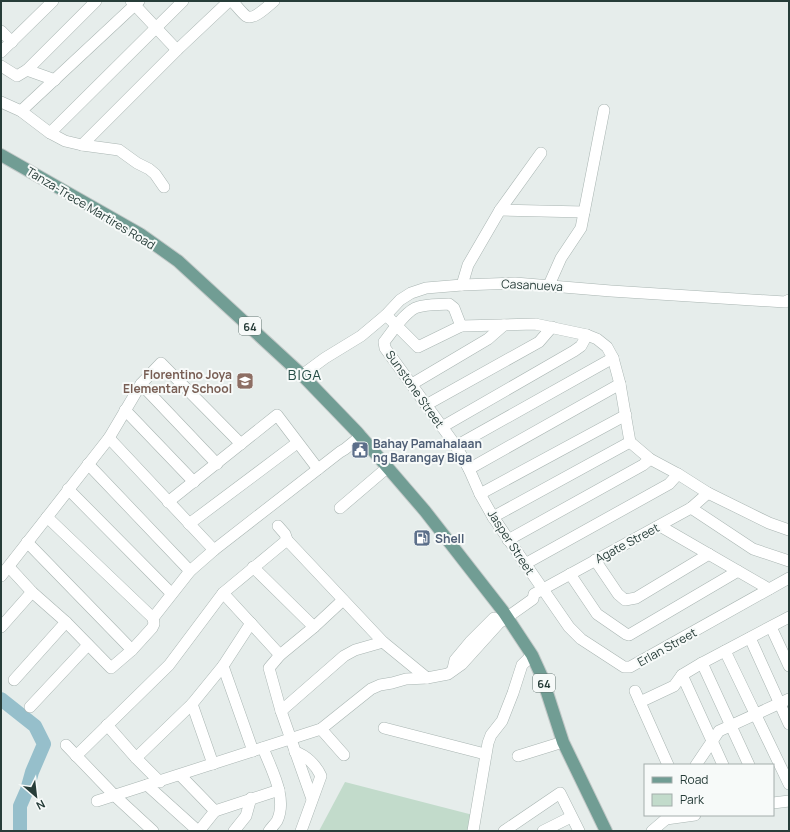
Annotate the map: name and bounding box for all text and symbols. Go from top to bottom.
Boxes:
street label: Tanza-Trece Martires Road [23,163,159,253]
street label: Casanueva [501,275,563,295]
road number: 64 [239,317,261,335]
street label: Sunstone Street [382,347,448,431]
district label: BIGA [288,365,322,384]
place label: Florentino Joya Elementary School [123,366,232,397]
school or university icon: Florentino Joya Elementary School [235,371,255,391]
place label: Bahay Pamahalaan ng Barangay Biga [373,435,482,466]
public building icon: Bahay Pamahalaan ng Barangay Biga [350,440,370,460]
street label: Jasper Street [484,506,539,578]
street label: Agate Street [592,519,662,567]
fuel station icon: Shell [412,528,432,548]
place label: Shell [435,530,464,547]
street label: Erlan Street [634,624,700,670]
road number: 64 [533,674,555,692]
legend [644,764,774,816]
text: Road [680,771,708,788]
north arrow [16,776,56,816]
text: Park [680,791,705,808]
text: N [34,797,48,814]

